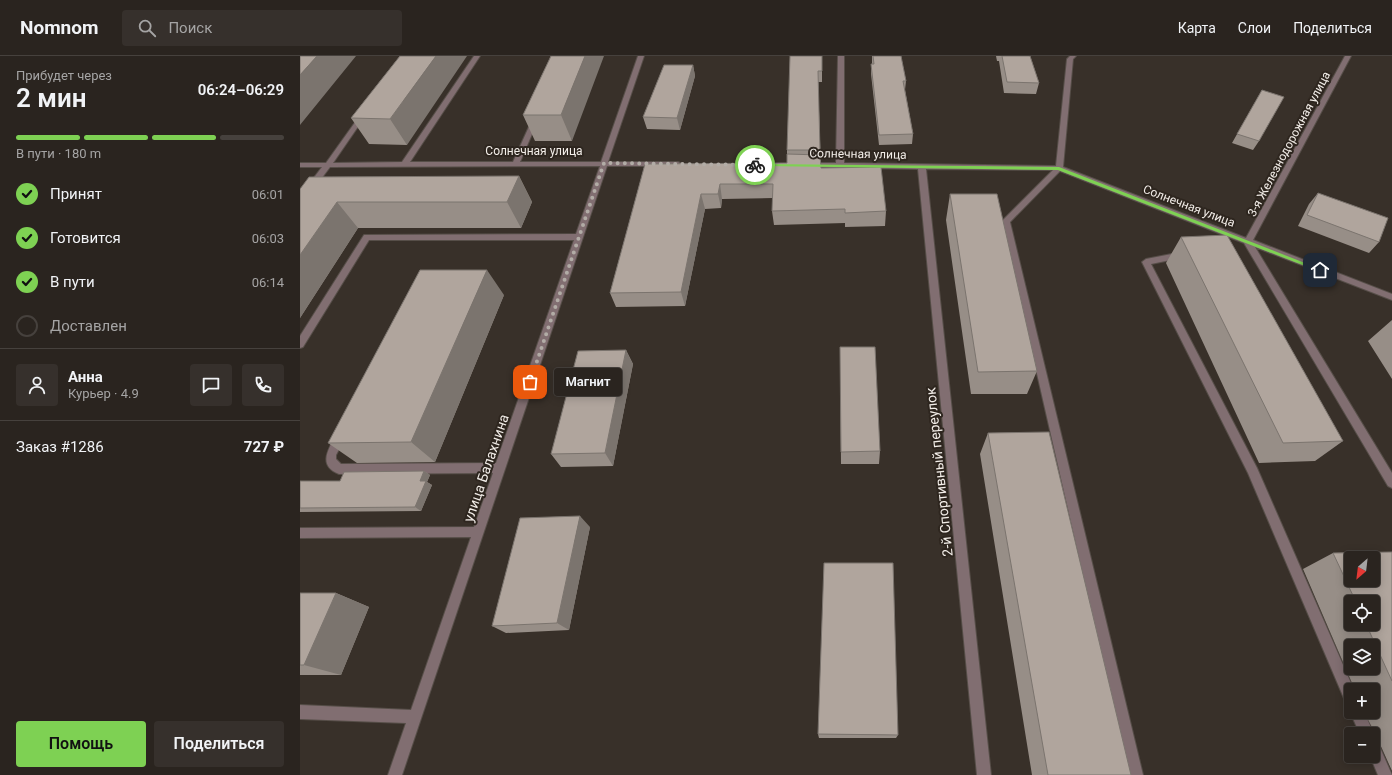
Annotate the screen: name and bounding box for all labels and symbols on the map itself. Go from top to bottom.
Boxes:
street label: 3-я Железнодорожная улица [1245,69,1333,219]
street label: Солнечная улица [485,144,583,158]
courier [735,145,775,185]
street label: Солнечная улица [809,146,907,162]
street label: Солнечная улица [1141,182,1237,230]
pin [1303,253,1337,287]
pin [513,365,547,399]
callout: Магнит [554,368,622,396]
street label: 2-й Спортивный переулок [922,386,956,557]
street label: улица Балахнина [460,412,512,524]
north arrow [1344,551,1380,587]

